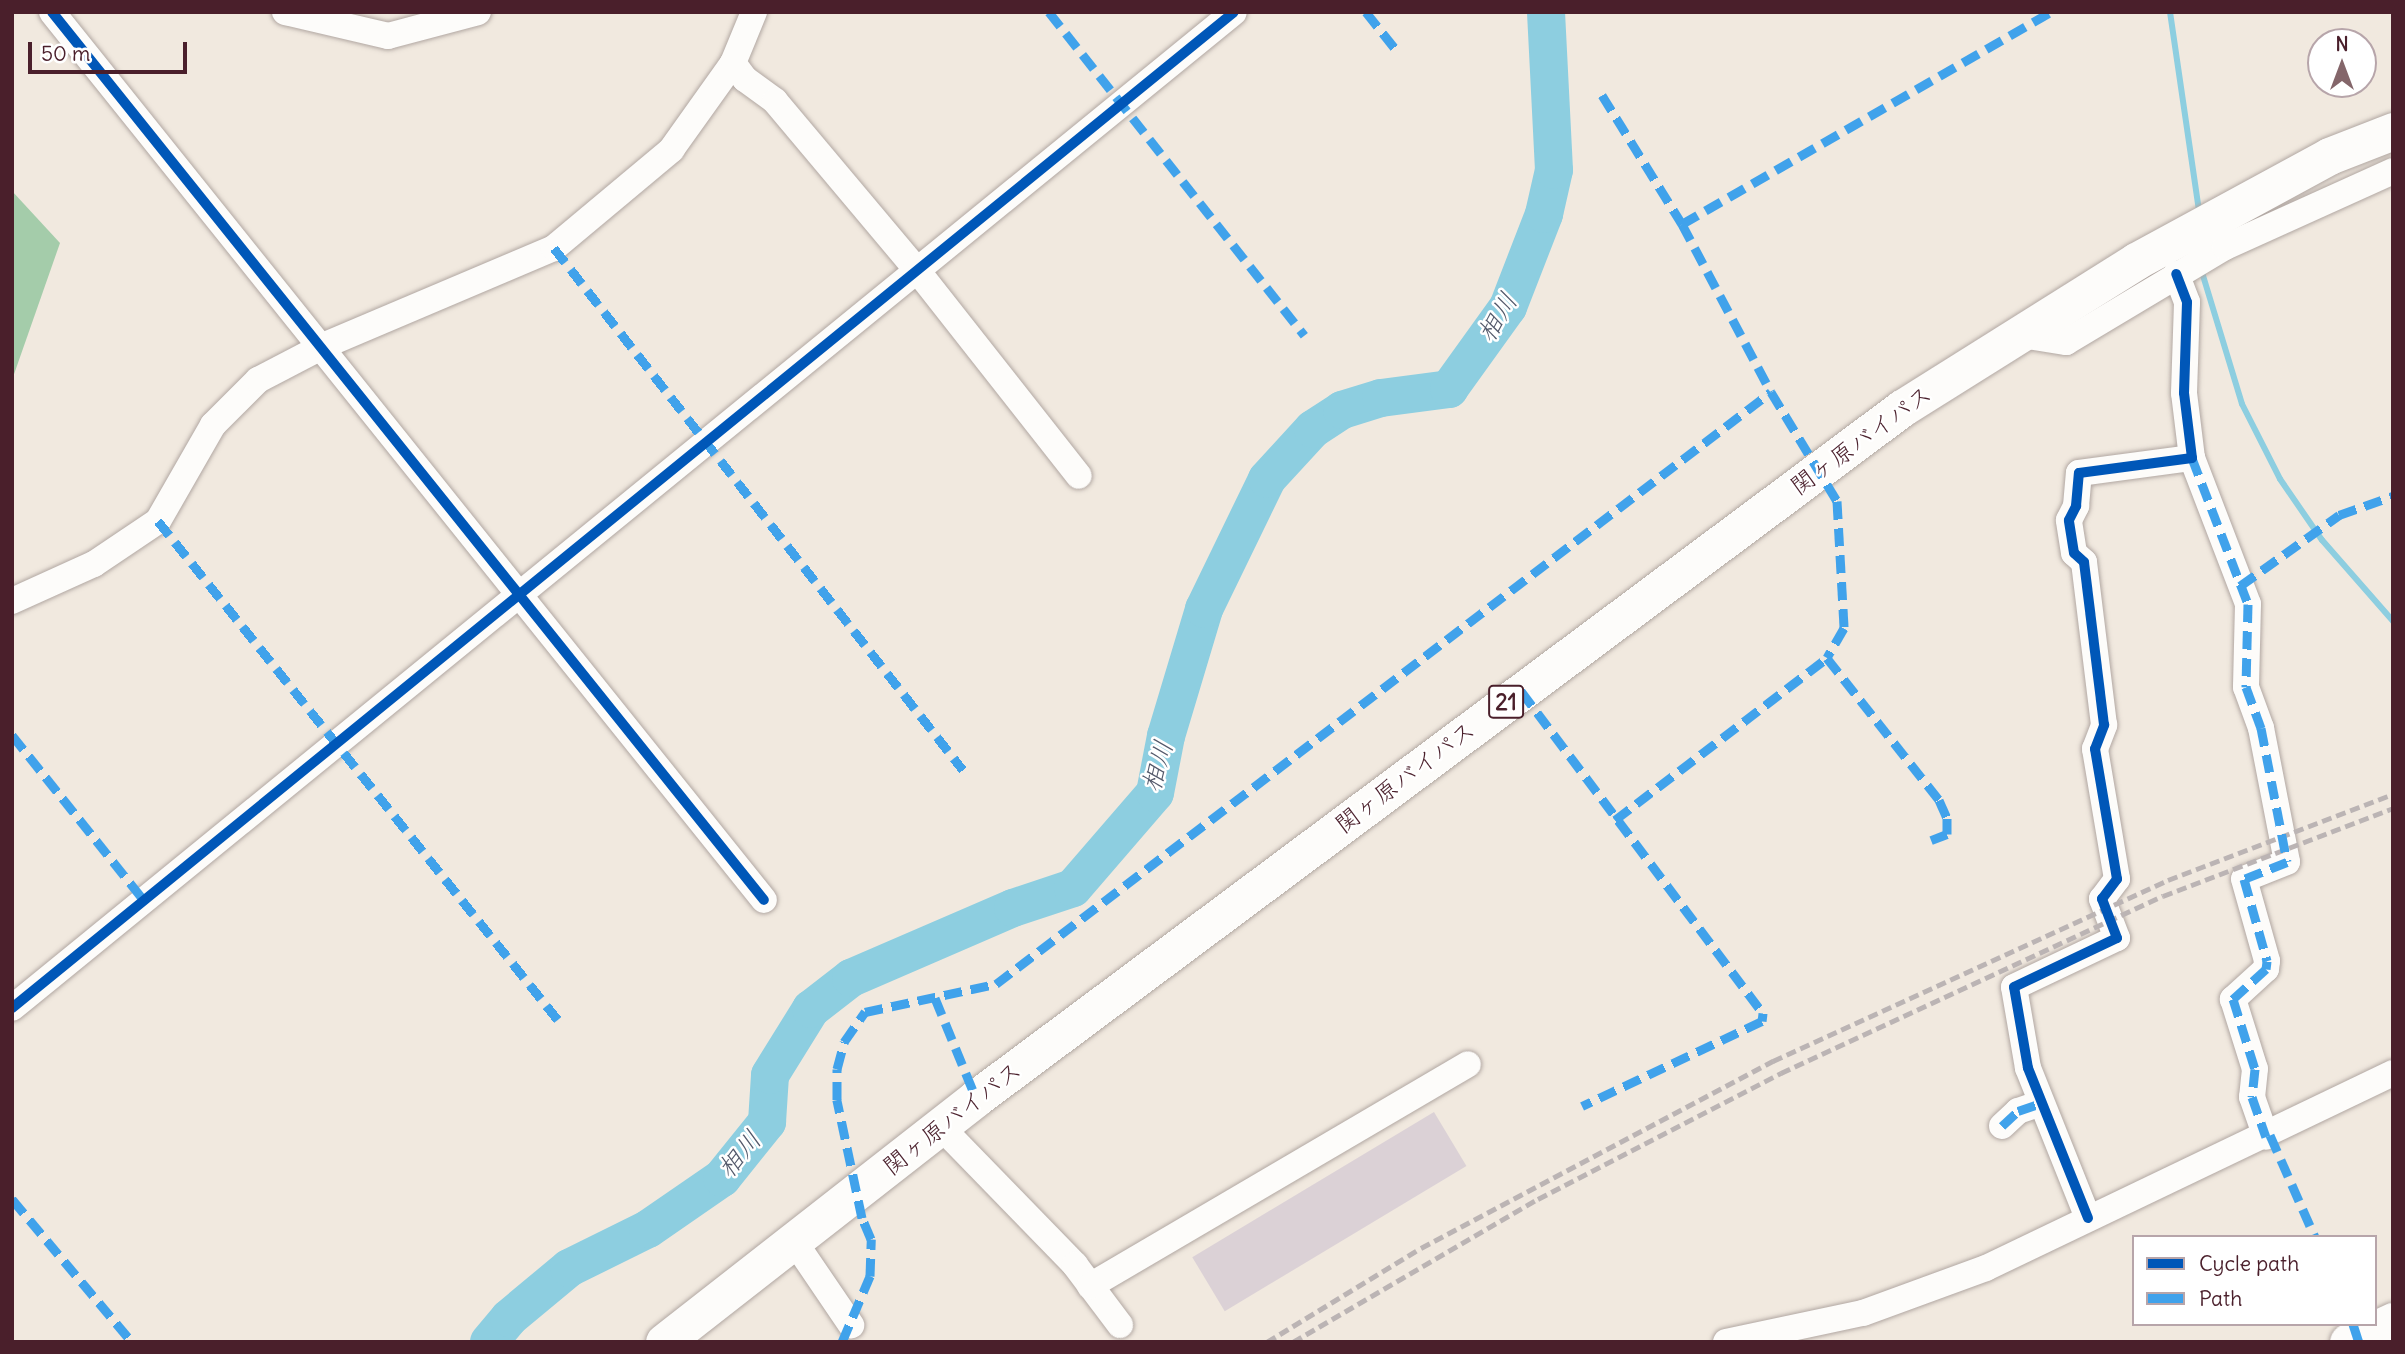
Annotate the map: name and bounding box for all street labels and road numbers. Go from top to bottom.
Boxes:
street label: 関ヶ原バイパス [1785,379,1937,501]
road number: 21 [1487,682,1525,722]
street label: 関ヶ原バイパス [1329,715,1481,839]
street label: 関ヶ原バイパス [877,1055,1027,1181]

